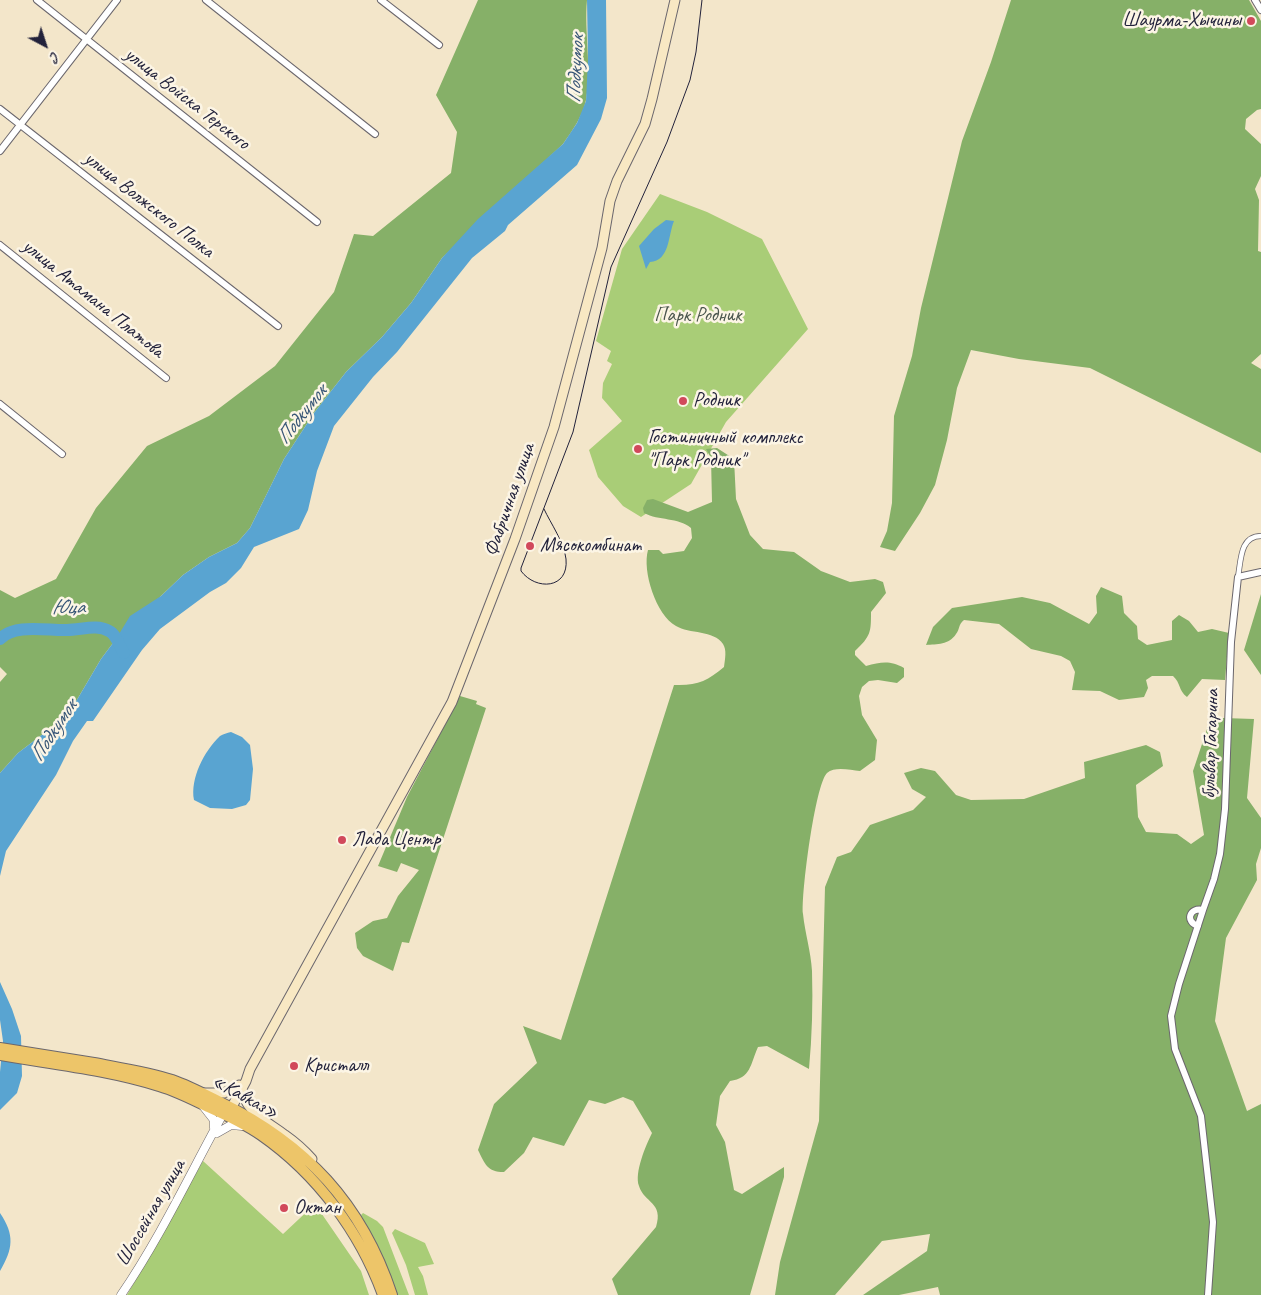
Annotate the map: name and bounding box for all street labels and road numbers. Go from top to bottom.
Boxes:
street label: улица Войска Терского [120,43,254,155]
street label: улица Волжского Полка [79,147,219,263]
street label: улица Атамана Платова [17,235,169,363]
street label: Фабричная улица [479,440,541,560]
street label: бульвар Гагарина [1197,689,1225,799]
street label: «Кавказ» [208,1069,282,1125]
street label: Шоссейная улица [111,1156,191,1270]

